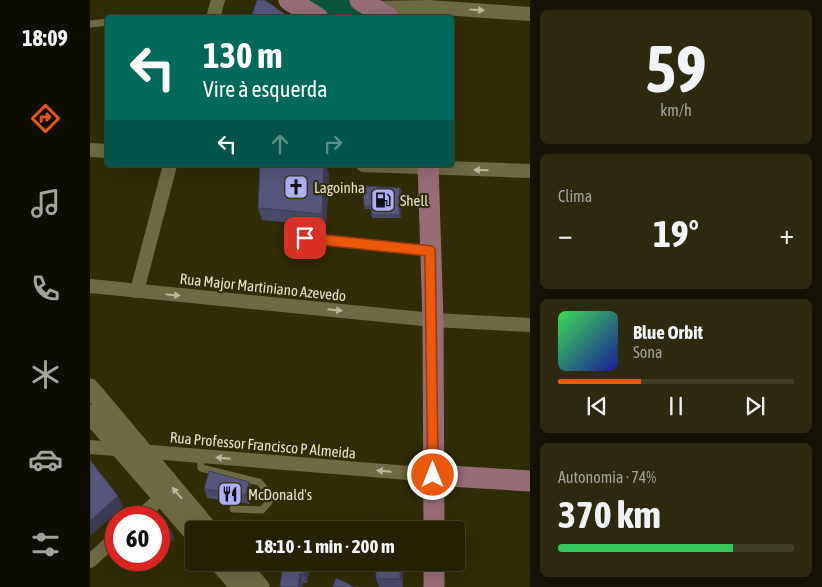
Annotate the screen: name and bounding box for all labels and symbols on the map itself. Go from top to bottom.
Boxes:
one-way arrow [469,7,485,15]
one-way arrow [473,165,489,173]
church icon: Lagoinha [283,174,309,200]
place label: Lagoinha [314,179,365,196]
fuel station icon: Shell [370,187,396,213]
place label: Shell [400,192,428,209]
pin [284,217,326,259]
street label: Rua Major Martiniano Azevedo [179,270,347,304]
one-way arrow [166,291,182,299]
one-way arrow [327,307,343,315]
street label: Rua Professor Francisco P Almeida [169,428,357,462]
position arrow [406,448,458,500]
one-way arrow [214,454,230,462]
one-way arrow [376,467,392,475]
restaurant icon: McDonald's [217,481,243,507]
place label: McDonald's [248,486,312,503]
one-way arrow [172,487,183,500]
speed limit sign: 60 [105,506,170,571]

